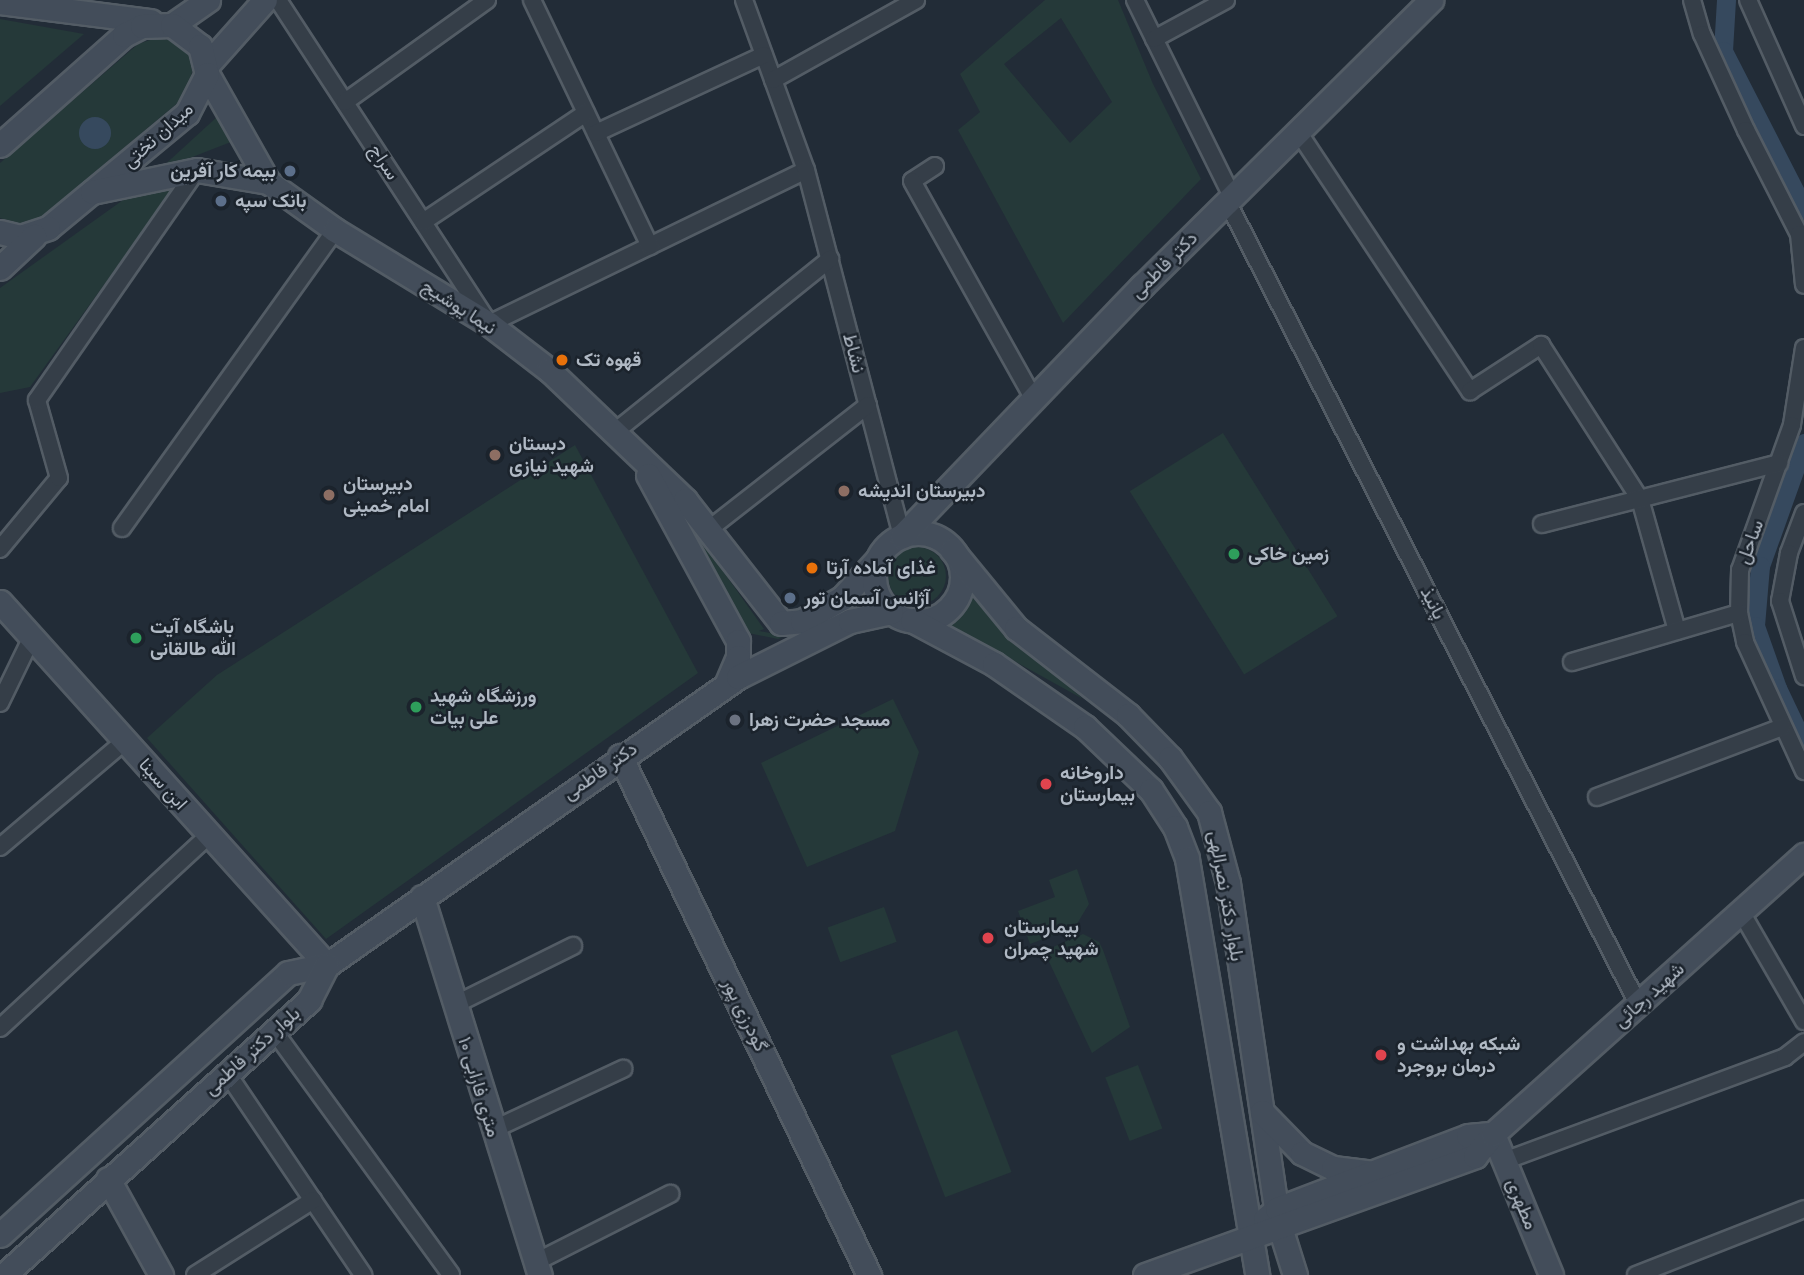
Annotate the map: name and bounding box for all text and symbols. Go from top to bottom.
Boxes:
street label: میدان تختی [118,97,198,173]
street label: سراج [364,140,404,184]
place label: بیمه کار آفرین [170,160,276,182]
marker: بیمه کار آفرین [282,163,298,179]
place label: بانک سپه [235,190,307,212]
marker: بانک سپه [213,193,229,209]
street label: دکتر فاطمی [1126,227,1202,303]
street label: نیما یوشیج [417,274,501,340]
street label: نشاط [838,330,870,376]
place label: قهوه تک [576,349,641,371]
marker: قهوه تک [554,352,570,368]
place label: دبستان شهید نیازی [509,433,594,477]
marker: دبستان شهید نیازی [487,447,503,463]
place label: دبیرستان امام خمینی [343,473,429,517]
place label: دبیرستان اندیشه [858,480,986,502]
marker: دبیرستان اندیشه [836,483,852,499]
marker: دبیرستان امام خمینی [321,487,337,503]
street label: ساحل [1732,517,1768,567]
place label: زمین خاکی [1248,543,1329,565]
marker: زمین خاکی [1226,546,1242,562]
place label: غذای آماده آرتا [826,557,936,579]
marker: غذای آماده آرتا [804,560,820,576]
street label: پانیذ [1415,583,1451,623]
place label: آژانس آسمان تور [804,587,930,609]
marker: آژانس آسمان تور [782,590,798,606]
place label: باشگاه آیت الله طالقانی [150,616,236,660]
marker: باشگاه آیت الله طالقانی [128,630,144,646]
place label: ورزشگاه شهید علی بیات [430,685,537,729]
marker: ورزشگاه شهید علی بیات [408,699,424,715]
place label: مسجد حضرت زهرا [749,709,890,731]
marker: مسجد حضرت زهرا [727,712,743,728]
street label: دکتر فاطمی [558,737,642,805]
street label: ابن سینا [134,753,192,815]
place label: داروخانه بیمارستان [1060,762,1135,806]
marker: داروخانه بیمارستان [1038,776,1054,792]
street label: بلوار دکتر نصرالهی [1203,829,1249,963]
place label: بیمارستان شهید چمران [1004,916,1099,960]
marker: بیمارستان شهید چمران [978,928,998,948]
street label: شهید رجائی [1609,957,1689,1033]
street label: گودرزی پور [718,975,772,1055]
street label: بلوار دکتر فاطمی [199,1002,305,1100]
place label: شبکه بهداشت و درمان بروجرد [1397,1033,1520,1077]
street label: ۱۰ متری فارابی [453,1034,505,1140]
marker: شبکه بهداشت و درمان بروجرد [1371,1045,1391,1065]
street label: مطهری [1501,1175,1543,1233]

